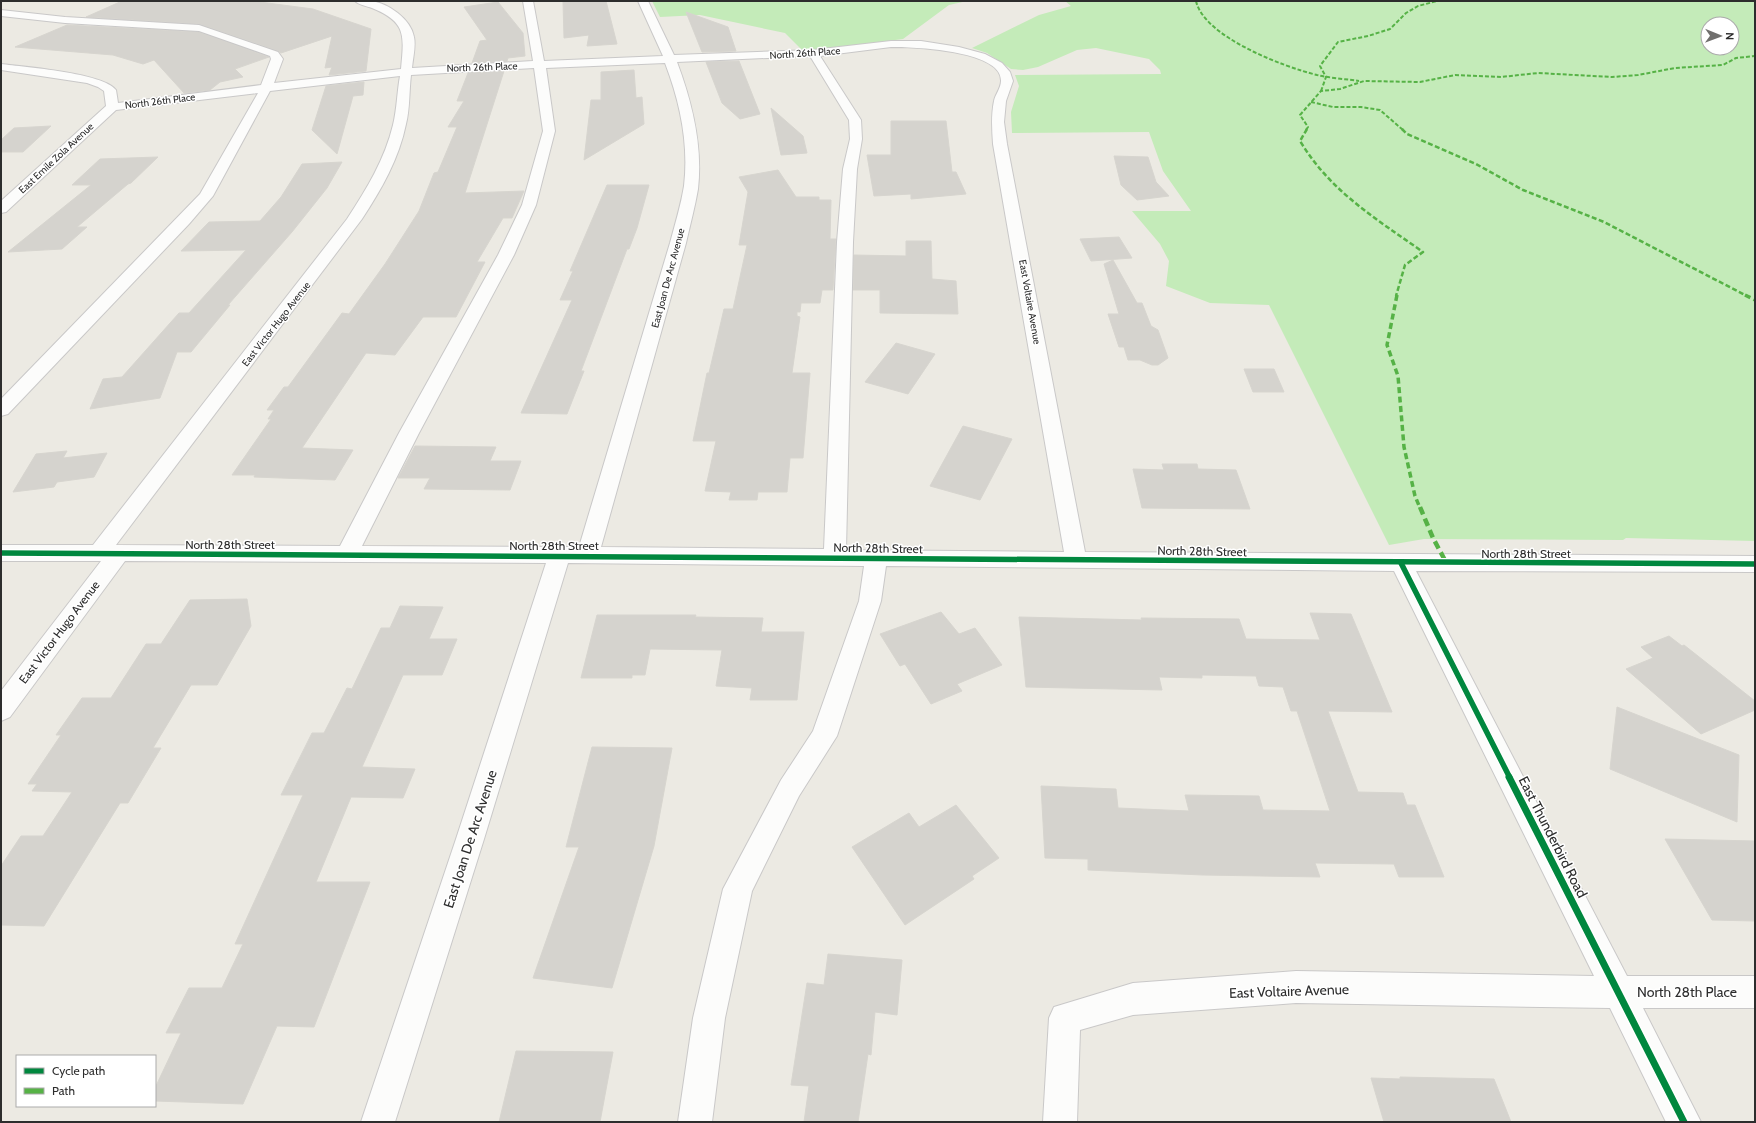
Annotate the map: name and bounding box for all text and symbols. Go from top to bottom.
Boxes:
north arrow [1700,16,1740,56]
text: N [1723,32,1737,40]
street label: North 26th Place [769,44,841,62]
street label: North 26th Place [446,59,518,75]
street label: North 26th Place [124,90,196,112]
street label: East Emile Zola Avenue [16,120,96,196]
street label: East Joan De Arc Avenue [648,227,688,329]
street label: East Voltaire Avenue [1016,259,1044,345]
street label: East Victor Hugo Avenue [239,279,313,369]
street label: North 28th Street [185,537,275,552]
street label: North 28th Street [509,538,599,553]
street label: North 28th Street [833,540,923,556]
street label: North 28th Street [1157,543,1247,559]
street label: North 28th Street [1481,546,1571,561]
street label: East Victor Hugo Avenue [15,578,103,686]
street label: East Joan De Arc Avenue [439,768,501,910]
street label: East Thunderbird Road [1515,773,1591,901]
street label: East Voltaire Avenue [1229,980,1349,1002]
street label: North 28th Place [1637,983,1737,1001]
legend [16,1055,156,1107]
text: Cycle path [52,1063,105,1078]
text: Path [52,1083,75,1098]

